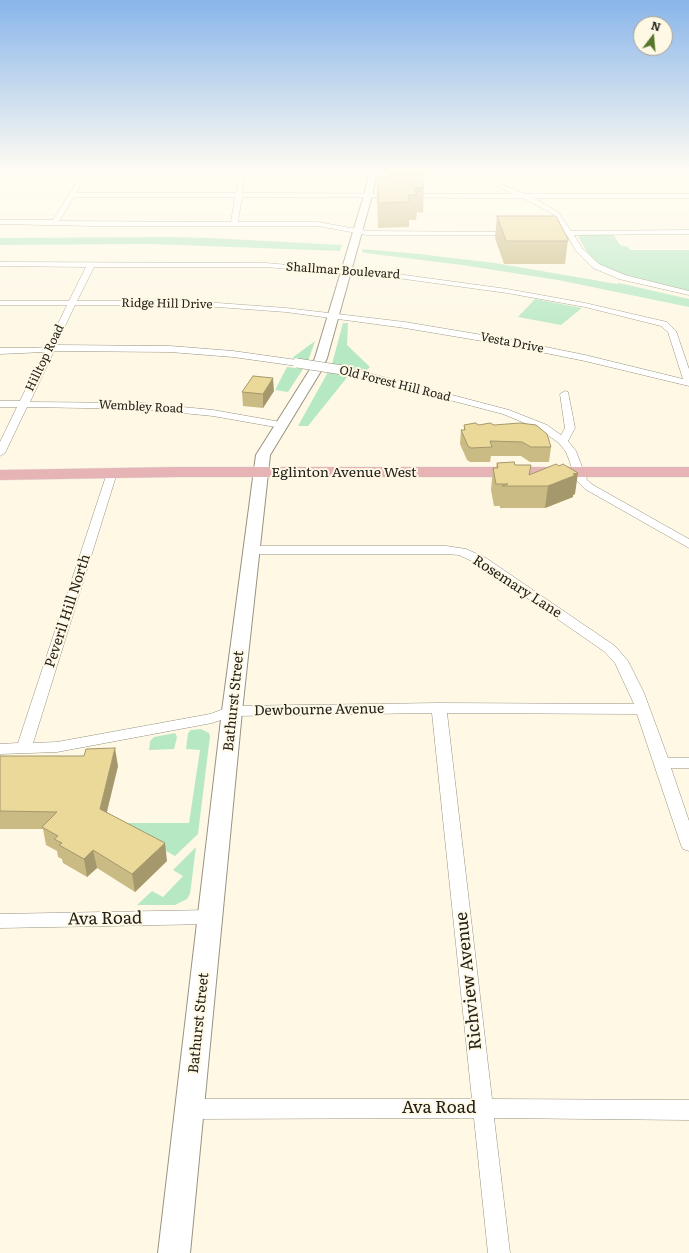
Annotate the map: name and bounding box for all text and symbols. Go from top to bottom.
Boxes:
north arrow [633,16,673,56]
text: N [649,16,663,34]
street label: Shallmar Boulevard [286,260,400,282]
street label: Ridge Hill Drive [121,296,213,312]
street label: Hilltop Road [23,322,67,394]
street label: Vesta Drive [479,330,545,356]
street label: Old Forest Hill Road [338,363,452,405]
street label: Wembley Road [98,398,184,416]
street label: Eglinton Avenue West [271,465,417,481]
street label: Peveril Hill North [42,552,94,670]
street label: Rosemary Lane [469,552,565,622]
street label: Bathurst Street [220,650,248,752]
street label: Dewbourne Avenue [254,700,384,720]
street label: Ava Road [68,908,142,930]
street label: Richview Avenue [452,911,486,1051]
street label: Bathurst Street [185,972,213,1074]
street label: Ava Road [402,1098,476,1118]

